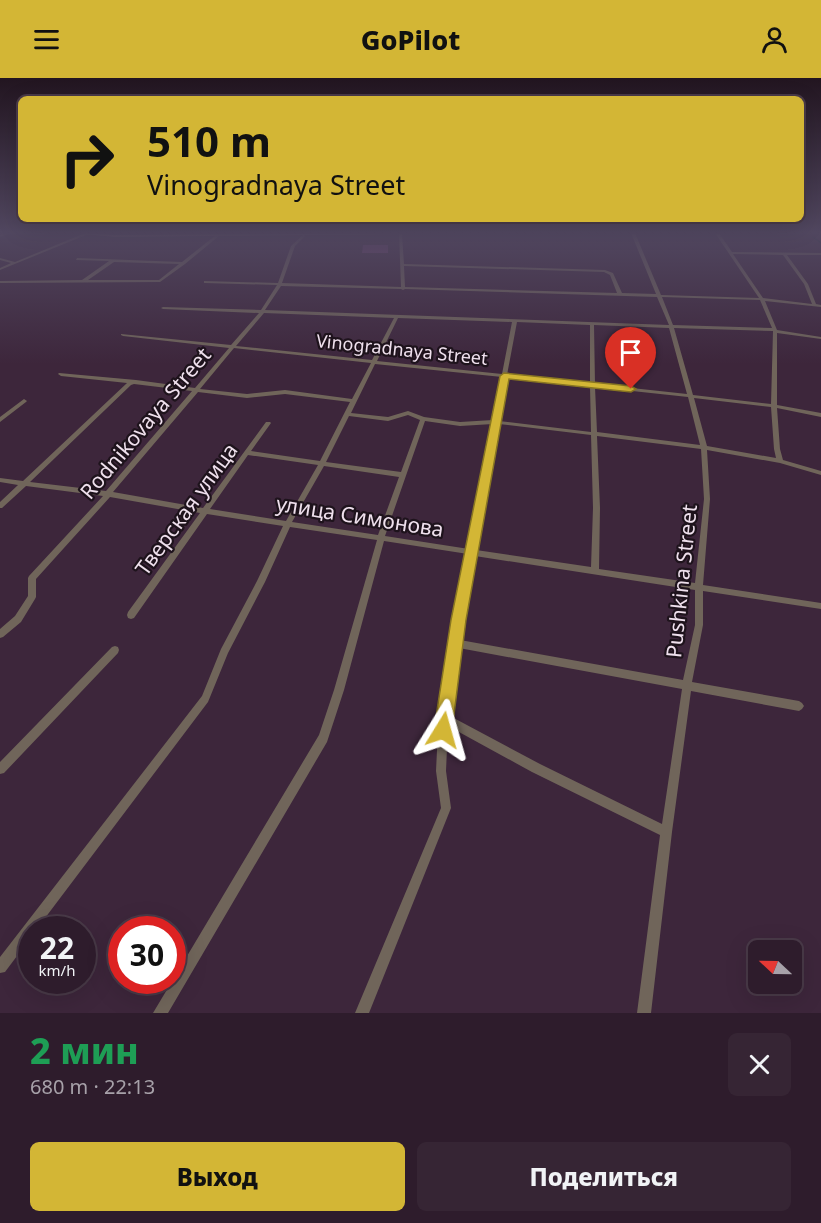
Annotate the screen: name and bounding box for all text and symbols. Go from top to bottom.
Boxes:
text: GoPilot [361,21,460,58]
icon: menu [30,23,63,56]
icon: person [758,23,791,56]
text: 510 m [147,112,271,169]
icon: right [48,120,126,198]
text: Vinogradnaya Street [147,166,405,203]
pin [605,327,656,389]
street label: Vinogradnaya Street [315,328,489,370]
icon: arrive [614,336,647,369]
street label: Rodnikovaya Street [73,341,217,505]
street label: Тверская улица [129,437,243,581]
street label: улица Симонова [274,489,446,543]
street label: Pushkina Street [659,502,703,659]
position arrow [411,698,475,762]
speed limit sign: 30 [108,916,186,994]
text: 22 [40,927,74,968]
north arrow [748,940,802,994]
map controls [748,940,802,994]
text: km/h [39,960,75,980]
text: 2 мин [30,1026,139,1075]
button: close [728,1033,791,1096]
text: 680 m · 22:13 [30,1073,155,1100]
button: Выход [30,1142,405,1211]
button: Поделиться [417,1142,791,1211]

